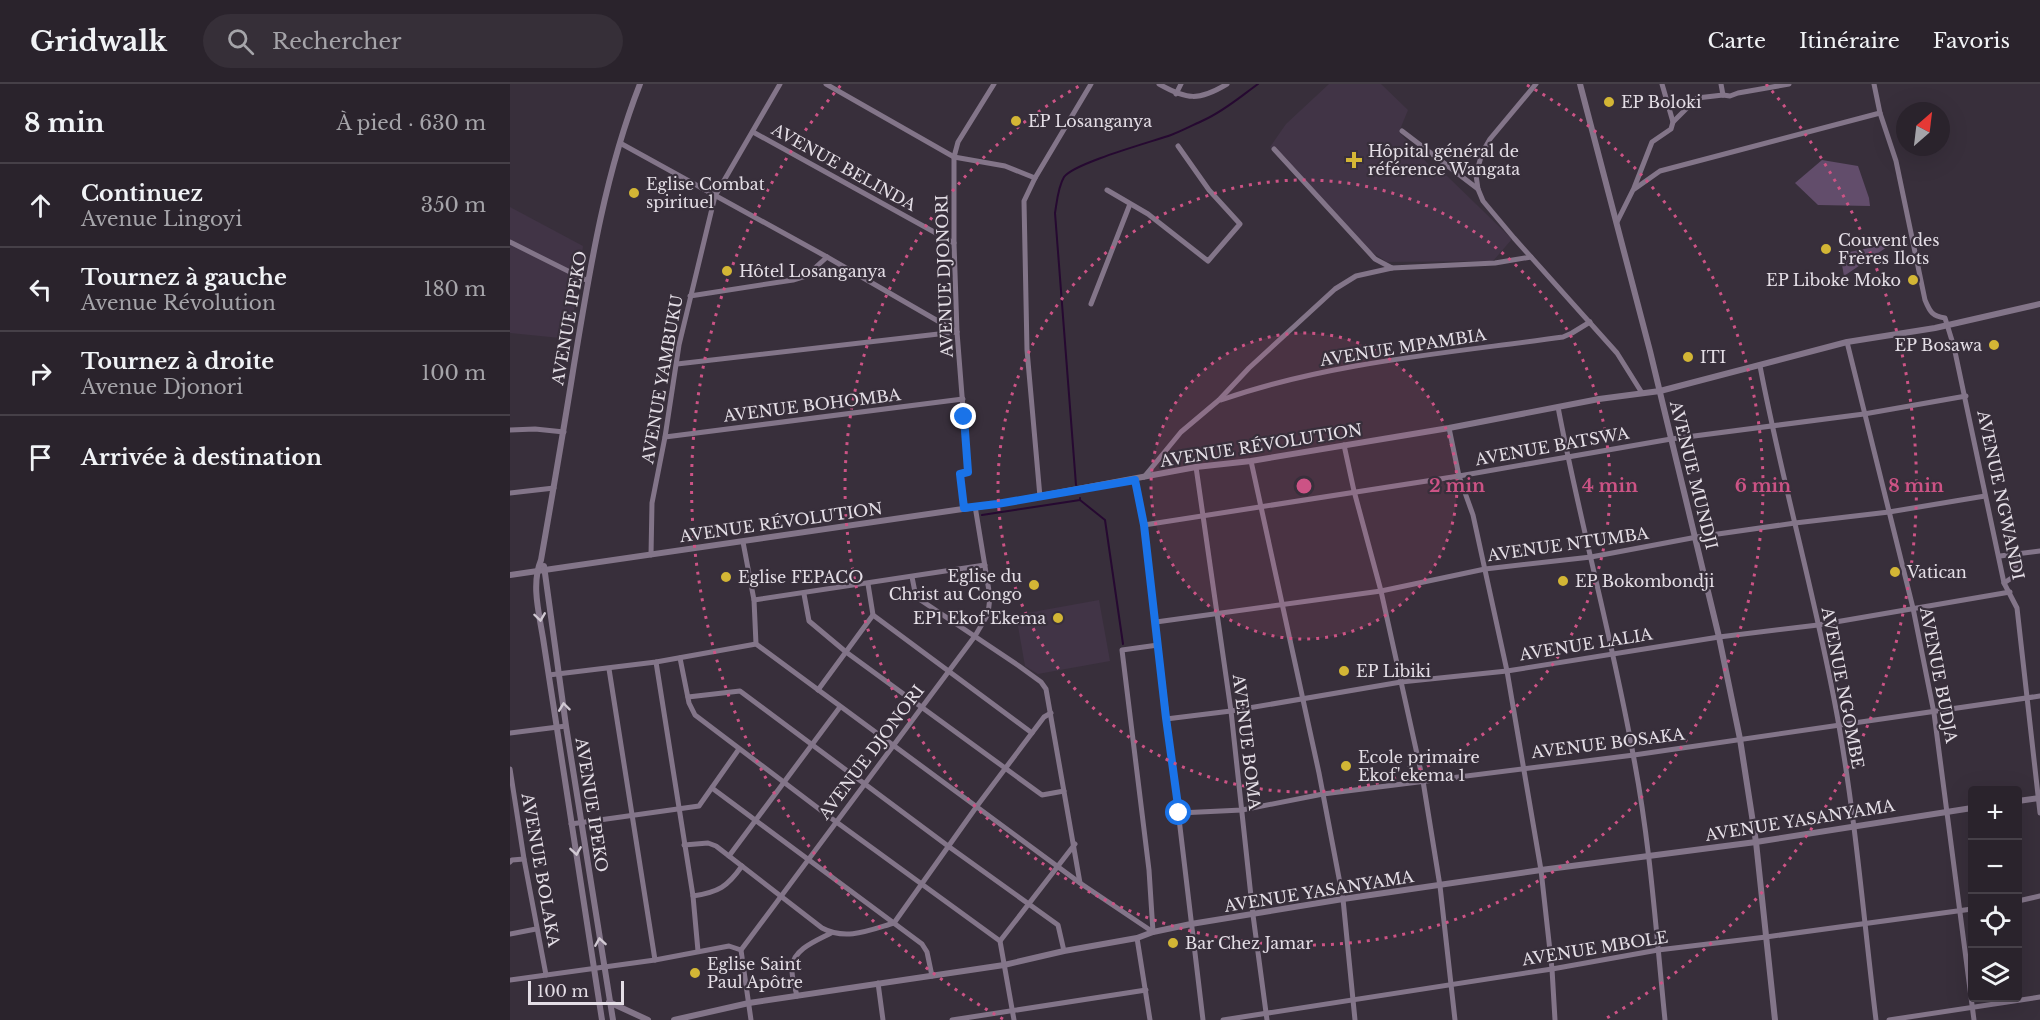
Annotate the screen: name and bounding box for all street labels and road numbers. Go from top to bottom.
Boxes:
street label: AVENUE BELINDA [767,118,920,215]
street label: AVENUE DJONORI [931,194,957,359]
street label: AVENUE IPEKO [547,249,591,388]
street label: AVENUE YAMBUKU [637,293,687,466]
street label: AVENUE MPAMBIA [1317,324,1488,370]
street label: AVENUE BOHOMBA [721,384,902,426]
street label: AVENUE MUNDJI [1666,398,1722,551]
street label: AVENUE NGWANDI [1973,408,2029,582]
street label: AVENUE RÉVOLUTION [1157,419,1364,471]
street label: AVENUE BATSWA [1472,422,1631,470]
street label: AVENUE RÉVOLUTION [677,498,884,546]
street label: AVENUE NTUMBA [1485,523,1651,565]
street label: AVENUE BUDJA [1916,604,1962,745]
street label: AVENUE NGOMBE [1817,605,1868,770]
street label: AVENUE LALIA [1517,624,1655,665]
street label: AVENUE BOMA [1229,672,1265,812]
street label: AVENUE DJONORI [813,681,928,824]
street label: AVENUE BOSAKA [1529,724,1686,762]
street label: AVENUE IPEKO [571,735,613,874]
street label: AVENUE BOLAKA [517,791,564,949]
street label: AVENUE YASANYAMA [1703,795,1897,845]
street label: AVENUE YASANYAMA [1222,866,1416,916]
street label: AVENUE MBOLE [1520,927,1669,970]

